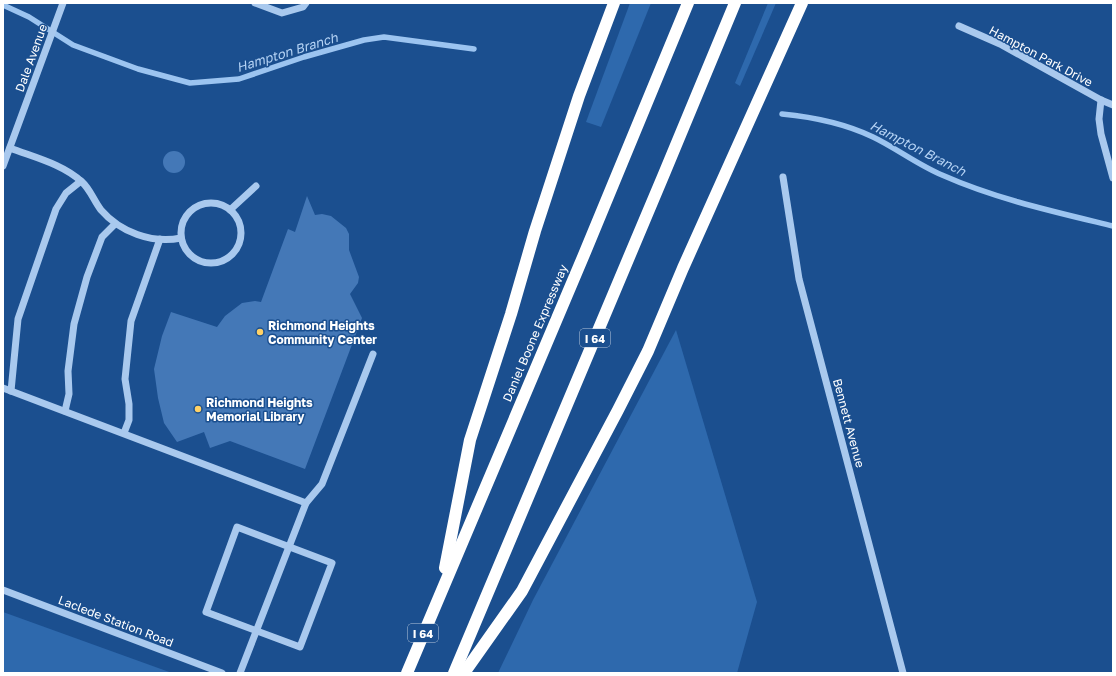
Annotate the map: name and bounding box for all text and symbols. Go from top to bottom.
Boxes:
street label: Dale Avenue [12,22,50,94]
street label: Hampton Park Drive [987,22,1095,90]
water label: Hampton Branch [234,29,341,75]
water label: Hampton Branch [868,117,969,179]
street label: Daniel Boone Expressway [499,262,571,404]
place label: Richmond Heights Community Center [268,318,377,347]
marker: Richmond Heights Community Center [255,327,265,337]
road number: I 64 [580,329,610,347]
street label: Bennett Avenue [830,377,868,469]
place label: Richmond Heights Memorial Library [206,395,313,424]
marker: Richmond Heights Memorial Library [193,404,203,414]
street label: Laclede Station Road [56,592,176,650]
road number: I 64 [408,624,438,642]

